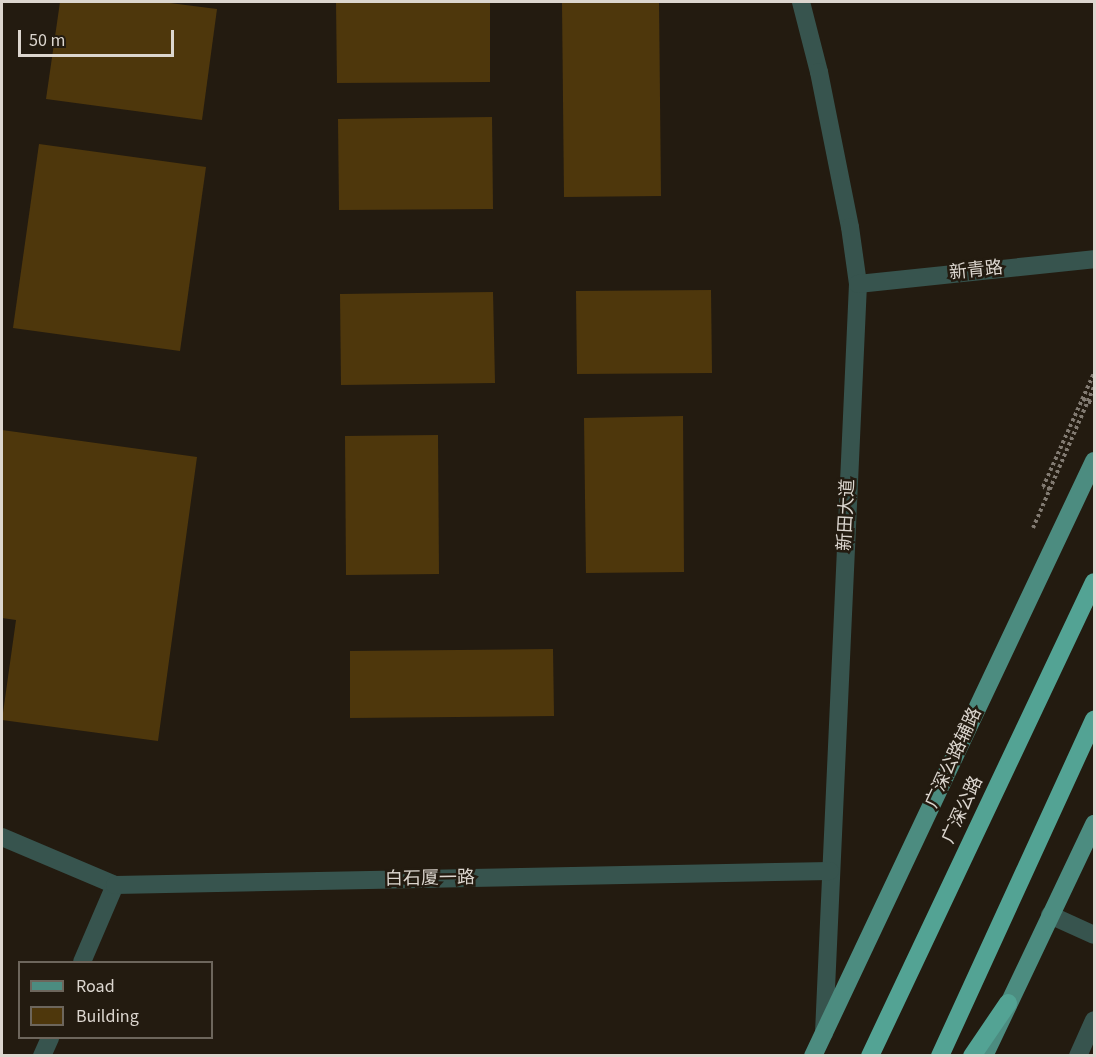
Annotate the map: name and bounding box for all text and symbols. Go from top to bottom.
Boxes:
scale bar [21,18,177,56]
text: 50 m [29,28,65,53]
street label: 新青路 [948,257,1004,285]
street label: 新田大道 [834,478,860,552]
street label: 广深公路辅路 [921,704,987,812]
street label: 广深公路 [938,773,988,847]
street label: 白石厦一路 [385,867,475,891]
legend [18,961,213,1039]
text: Road [76,974,115,999]
text: Building [76,1004,139,1029]

